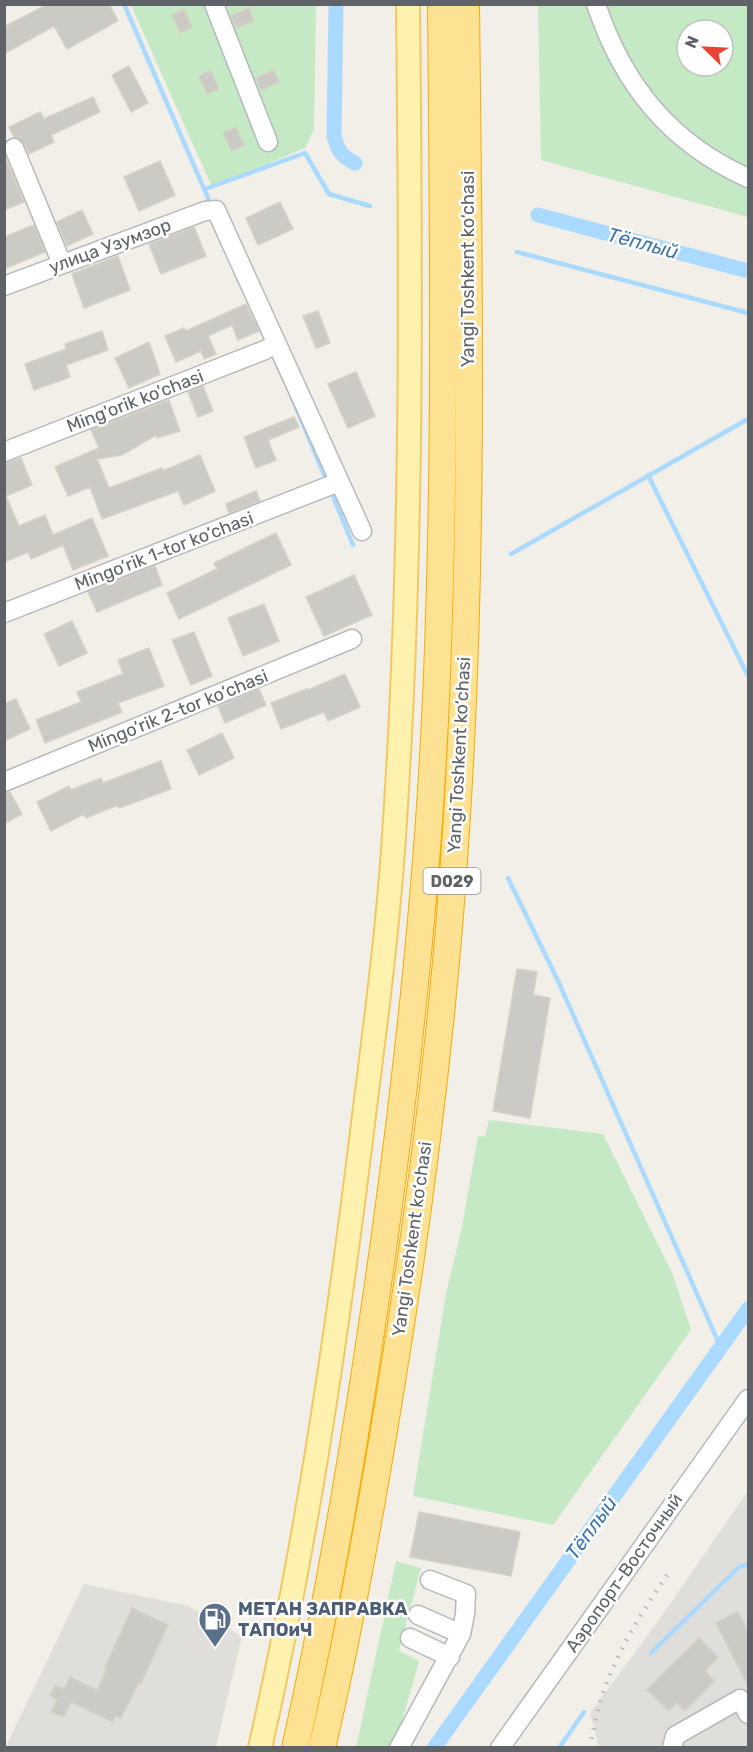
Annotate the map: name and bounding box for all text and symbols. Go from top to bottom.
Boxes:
north arrow [675,18,735,78]
text: N [681,33,703,51]
street label: Yangi Toshkent ko‘chasi [457,171,479,367]
street label: улица Узумзор [46,214,174,278]
water label: Тёплый [605,222,681,264]
street label: Ming'orik ko'chasi [63,365,207,437]
street label: Mingo‘rik 1-tor ko‘chasi [71,507,257,595]
street label: Yangi Toshkent ko‘chasi [443,656,475,854]
street label: Mingo‘rik 2-tor ko‘chasi [85,665,271,757]
road number: D029 [424,868,480,894]
street label: Yangi Toshkent ko‘chasi [387,1140,437,1338]
street label: Аэропорт-Восточный [561,1489,687,1657]
water label: Тёплый [560,1492,622,1564]
place label: МЕТАН ЗАПРАВКА ТАПОиЧ [238,1598,408,1641]
fuel station icon: МЕТАН ЗАПРАВКА ТАПОиЧ [197,1601,233,1648]

